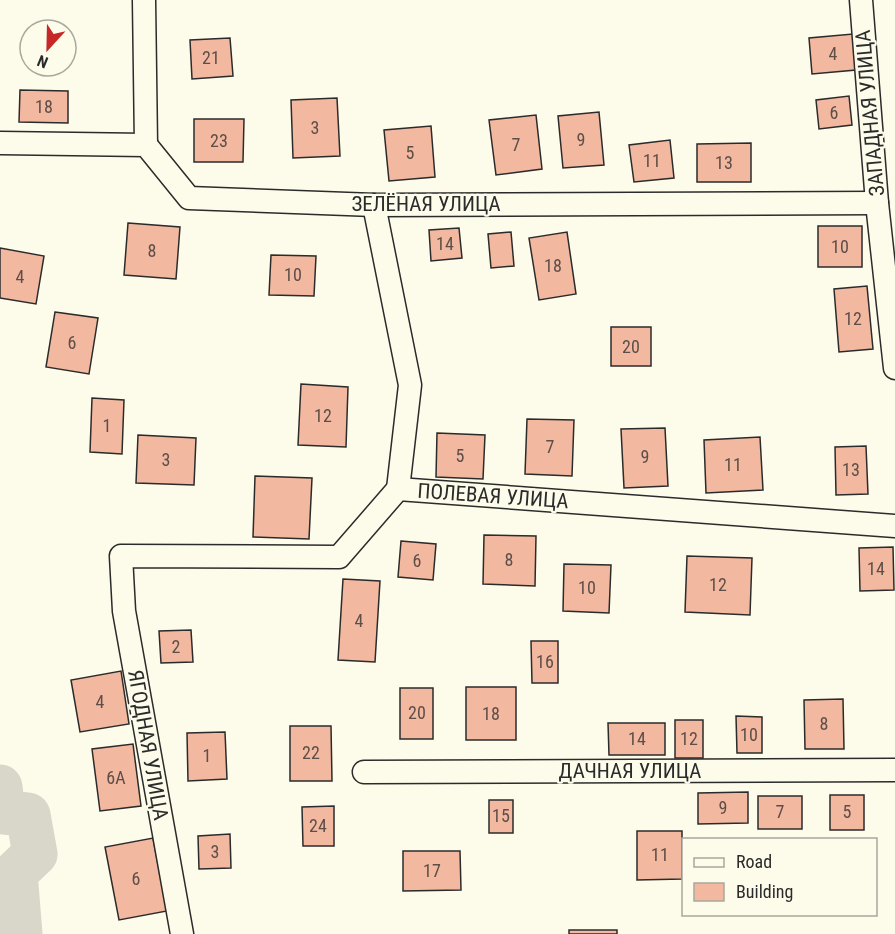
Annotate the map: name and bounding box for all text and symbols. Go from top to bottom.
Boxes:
north arrow [18,18,78,78]
street label: ЗАПАДНАЯ УЛИЦА [851,29,889,197]
house number: 4 [829,43,838,64]
house number: 21 [202,47,220,68]
text: N [34,51,51,72]
house number: 18 [35,96,53,117]
house number: 6 [830,102,838,123]
house number: 3 [311,117,319,138]
house number: 9 [577,129,585,150]
house number: 23 [210,130,228,151]
house number: 7 [512,134,521,155]
house number: 5 [406,142,415,163]
house number: 11 [643,150,661,171]
house number: 13 [715,152,733,173]
street label: ЗЕЛЁНАЯ УЛИЦА [351,192,501,216]
house number: 14 [436,233,454,254]
house number: 10 [831,236,849,257]
house number: 8 [148,240,156,261]
house number: 18 [544,255,562,276]
house number: 10 [284,264,302,285]
house number: 4 [16,266,25,287]
house number: 12 [844,308,862,329]
house number: 6 [68,332,76,353]
house number: 20 [622,336,640,357]
house number: 12 [314,405,332,426]
house number: 1 [103,415,111,436]
house number: 7 [546,436,555,457]
house number: 5 [456,445,465,466]
house number: 9 [641,446,649,467]
house number: 3 [162,449,170,470]
house number: 11 [724,454,742,475]
house number: 13 [842,459,860,480]
street label: ПОЛЕВАЯ УЛИЦА [417,479,569,513]
house number: 8 [505,549,513,570]
house number: 6 [413,550,421,571]
house number: 14 [867,558,885,579]
house number: 12 [709,574,727,595]
house number: 10 [578,577,596,598]
house number: 4 [355,610,364,631]
house number: 2 [172,636,181,657]
house number: 16 [536,651,554,672]
street label: ЯГОДНАЯ УЛИЦА [123,668,173,822]
house number: 4 [96,691,105,712]
house number: 20 [408,702,426,723]
house number: 18 [482,703,500,724]
house number: 8 [820,713,828,734]
house number: 10 [740,724,758,745]
house number: 14 [628,728,646,749]
house number: 12 [680,728,698,749]
house number: 22 [302,742,320,763]
house number: 1 [203,745,211,766]
street label: ДАЧНАЯ УЛИЦА [559,759,701,783]
house number: 6А [106,767,126,788]
house number: 9 [719,797,727,818]
house number: 7 [776,801,785,822]
house number: 5 [843,801,852,822]
house number: 15 [492,805,510,826]
house number: 24 [309,815,327,836]
legend [682,838,877,916]
house number: 3 [211,841,219,862]
house number: 11 [651,844,669,865]
text: Road [736,851,772,872]
house number: 17 [423,860,441,881]
house number: 6 [132,868,140,889]
text: Building [736,881,793,902]

